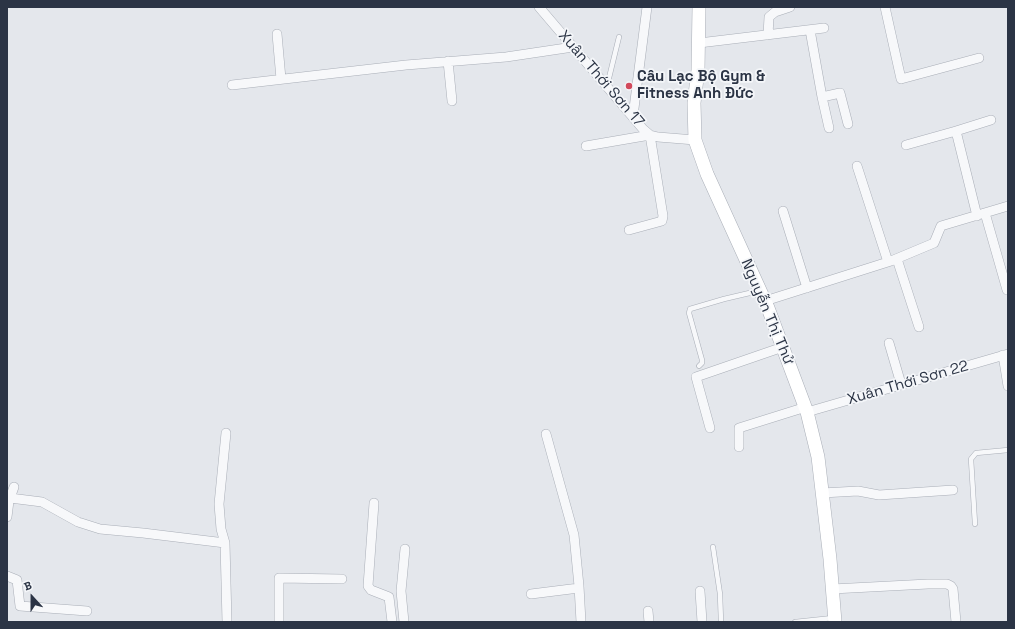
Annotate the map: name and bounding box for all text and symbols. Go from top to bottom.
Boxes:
street label: Xuân Thới Sơn 17 [554,27,648,131]
place label: Câu Lạc Bộ Gym & Fitness Anh Đức [637,68,765,103]
marker: Câu Lạc Bộ Gym & Fitness Anh Đức [624,81,634,91]
street label: Nguyễn Thị Thử [737,256,797,368]
street label: Xuân Thới Sơn 22 [845,357,971,409]
north arrow [12,577,52,617]
text: B [22,578,34,594]

